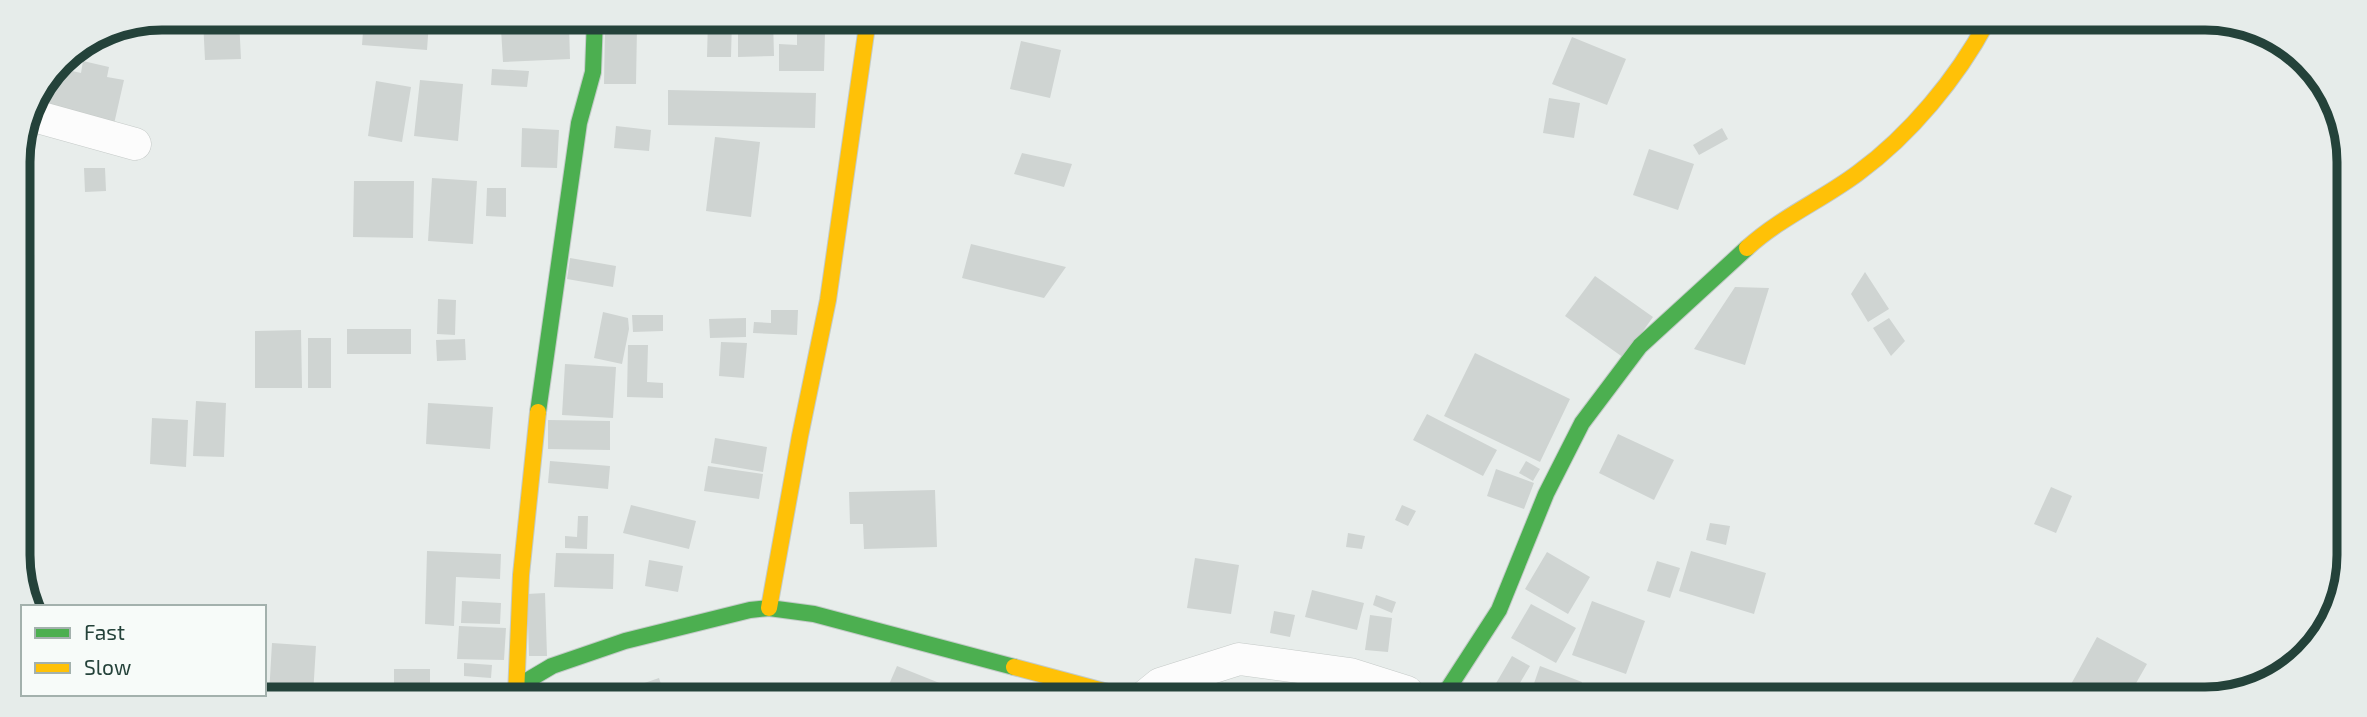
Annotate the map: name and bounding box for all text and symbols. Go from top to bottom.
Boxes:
legend [21,605,266,696]
text: Fast [84,619,125,644]
text: Slow [84,654,131,679]

